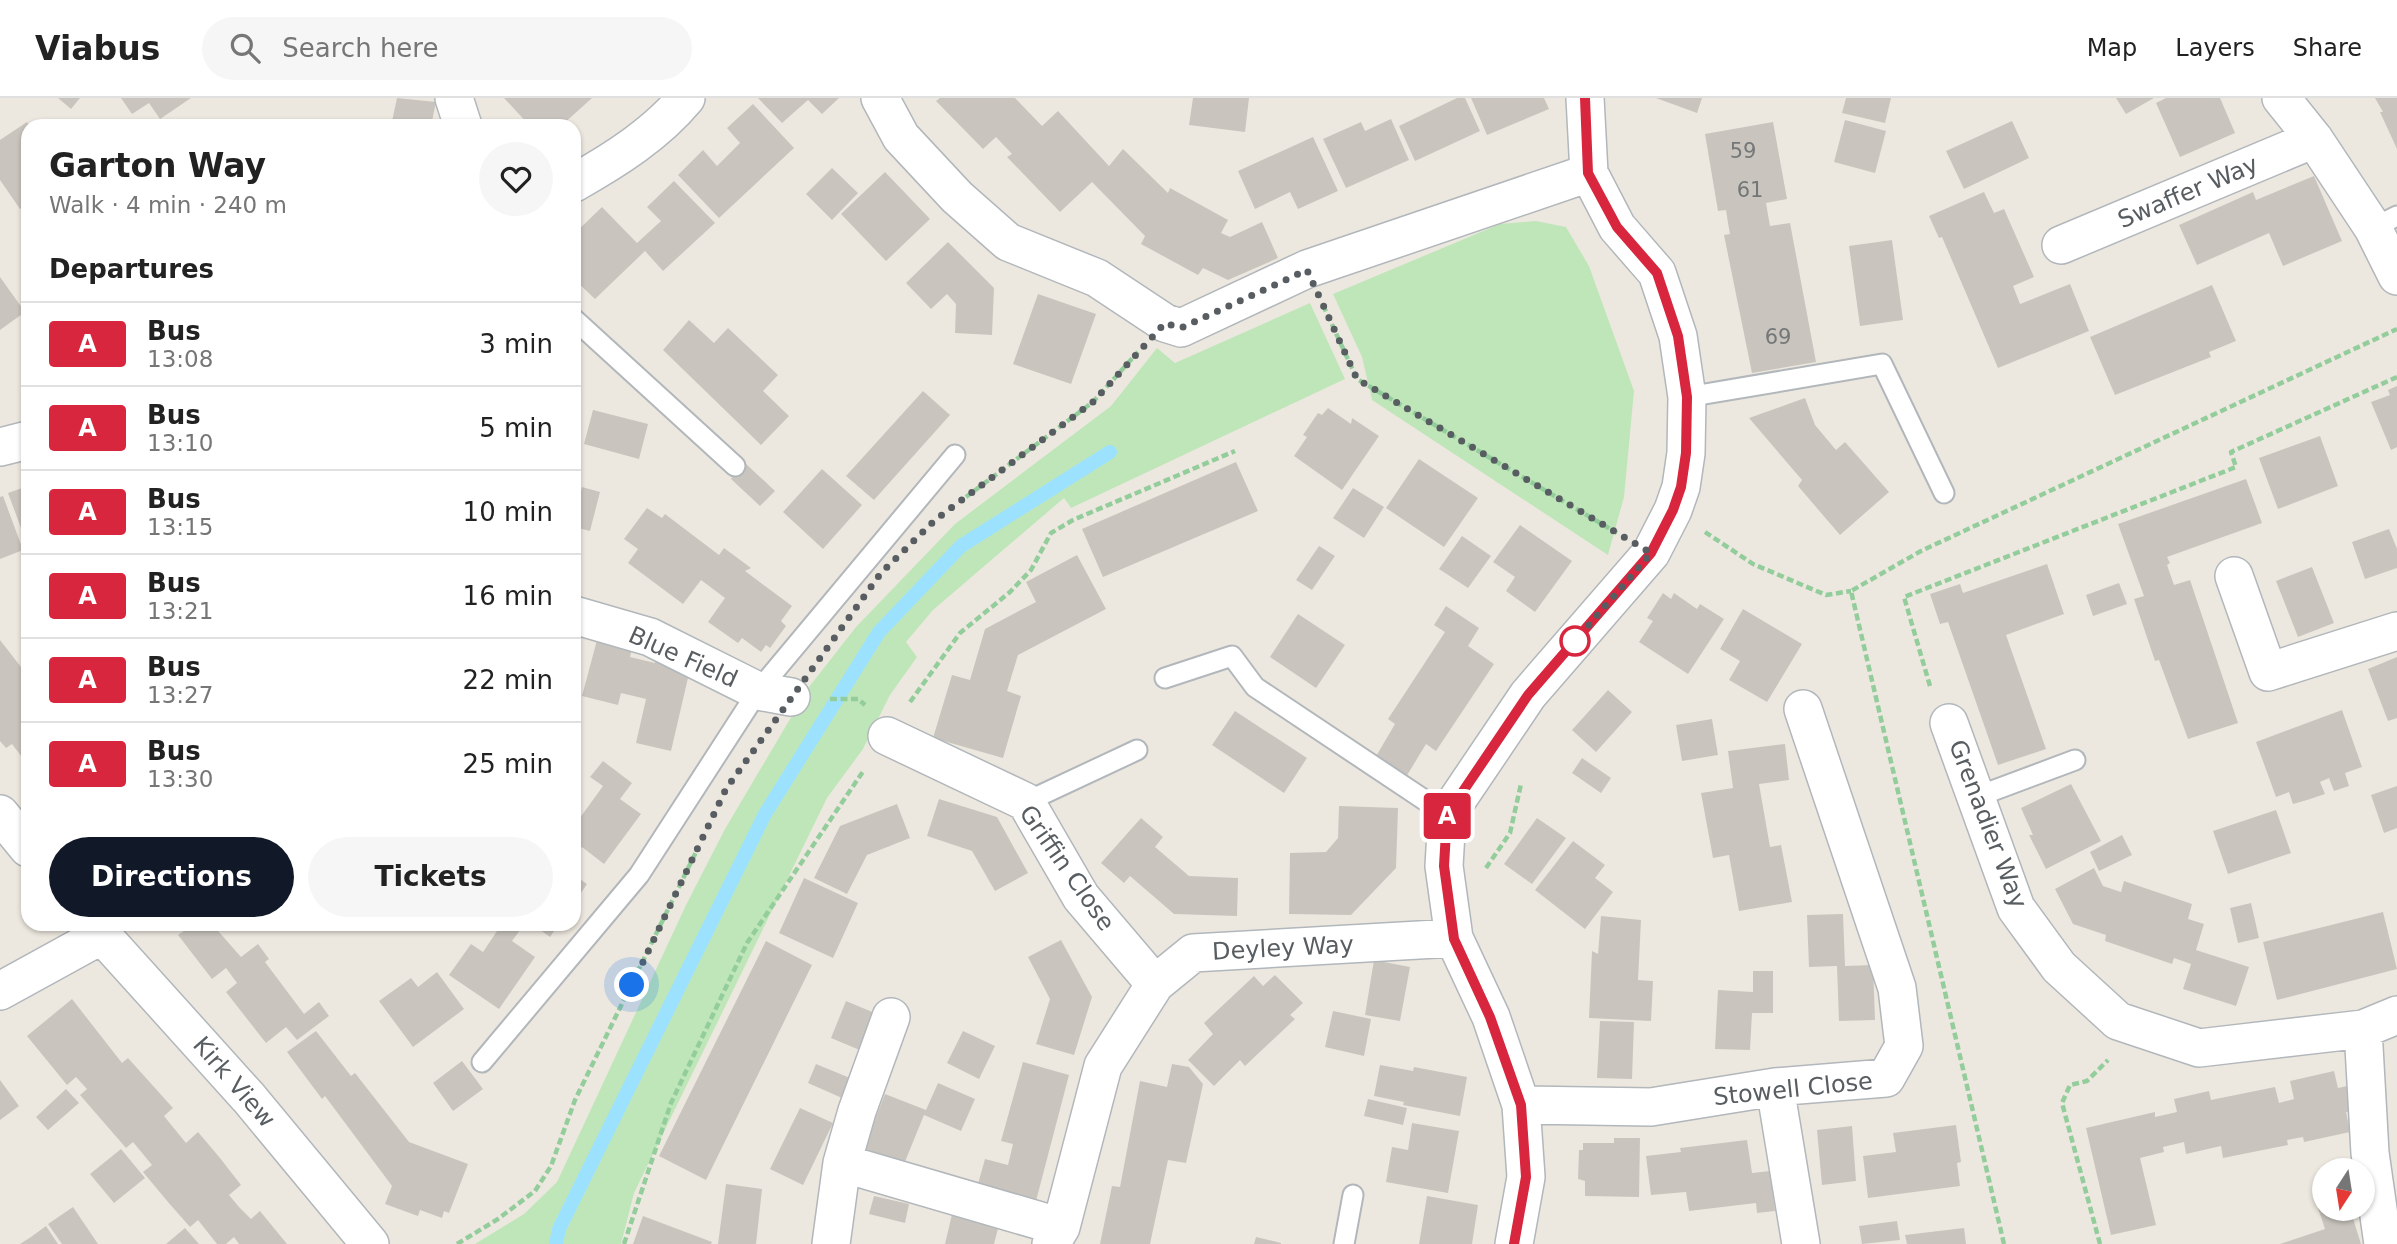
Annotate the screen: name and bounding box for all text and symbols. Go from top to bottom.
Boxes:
search box [202,17,692,80]
text: Viabus [35,29,160,68]
icon: search [226,29,264,67]
text: Search here [282,33,438,63]
text: Map [2087,34,2137,62]
text: Layers [2175,34,2255,62]
text: Share [2293,34,2362,62]
house number: 59 [1730,139,1756,163]
button: heart [479,142,553,216]
text: Garton Way [49,146,266,185]
street label: Swaffer Way [2114,150,2262,234]
house number: 61 [1737,178,1763,202]
text: Walk · 4 min · 240 m [49,192,287,218]
text: Departures [49,254,214,284]
text: Bus [147,316,201,346]
house number: 69 [1765,325,1791,349]
text: 3 min [479,329,553,359]
text: A [78,330,97,358]
text: 13:08 [147,346,213,372]
text: Bus [147,400,201,430]
text: 5 min [479,413,553,443]
text: A [78,414,97,442]
text: 13:10 [147,430,213,456]
text: Bus [147,484,201,514]
text: 10 min [463,497,553,527]
text: A [78,498,97,526]
text: 13:15 [147,514,213,540]
text: Bus [147,568,201,598]
text: 16 min [463,581,553,611]
text: A [78,582,97,610]
text: 13:21 [147,598,213,624]
street label: Blue Field [624,621,742,693]
unlabelled marker [1560,626,1590,656]
text: Bus [147,652,201,682]
text: 22 min [463,665,553,695]
text: A [78,666,97,694]
text: 13:27 [147,682,213,708]
text: Bus [147,736,201,766]
street label: Grenadier Way [1943,736,2033,912]
text: 25 min [463,749,553,779]
text: A [78,750,97,778]
text: 13:30 [147,766,213,792]
line badge: A [1424,793,1470,839]
street label: Griffin Close [1013,800,1121,936]
text: A [1438,802,1456,830]
button: Directions [49,837,294,917]
button: Tickets [308,837,553,917]
street label: Deyley Way [1211,930,1355,966]
your location [614,967,649,1002]
street label: Kirk View [187,1031,281,1133]
street label: Stowell Close [1712,1067,1874,1111]
north arrow [2312,1158,2375,1222]
map controls [2312,1158,2375,1221]

